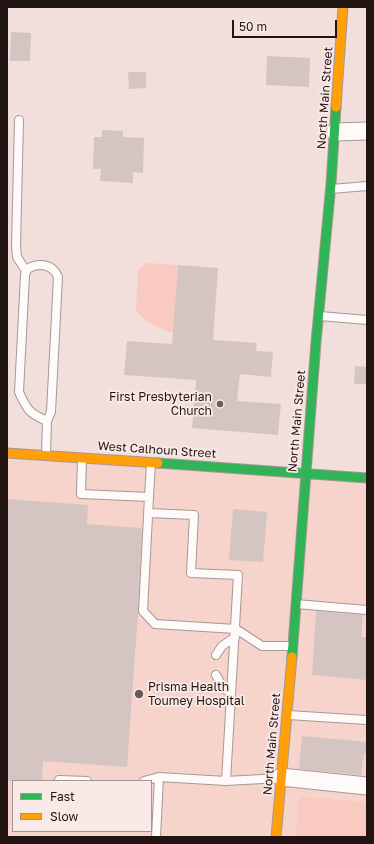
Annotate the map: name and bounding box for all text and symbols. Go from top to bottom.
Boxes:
scale bar [234,12,339,38]
text: 50 m [239,19,267,34]
street label: North Main Street [314,46,336,150]
street label: North Main Street [285,369,309,473]
place label: First Presbyterian Church [109,390,212,418]
marker: First Presbyterian Church [215,399,225,409]
street label: West Calhoun Street [97,439,217,461]
place label: Prisma Health Toumey Hospital [148,680,245,708]
marker: Prisma Health Toumey Hospital [133,688,145,700]
street label: North Main Street [260,692,284,796]
legend [12,780,152,832]
text: Fast [50,789,75,804]
text: Slow [50,809,78,824]

